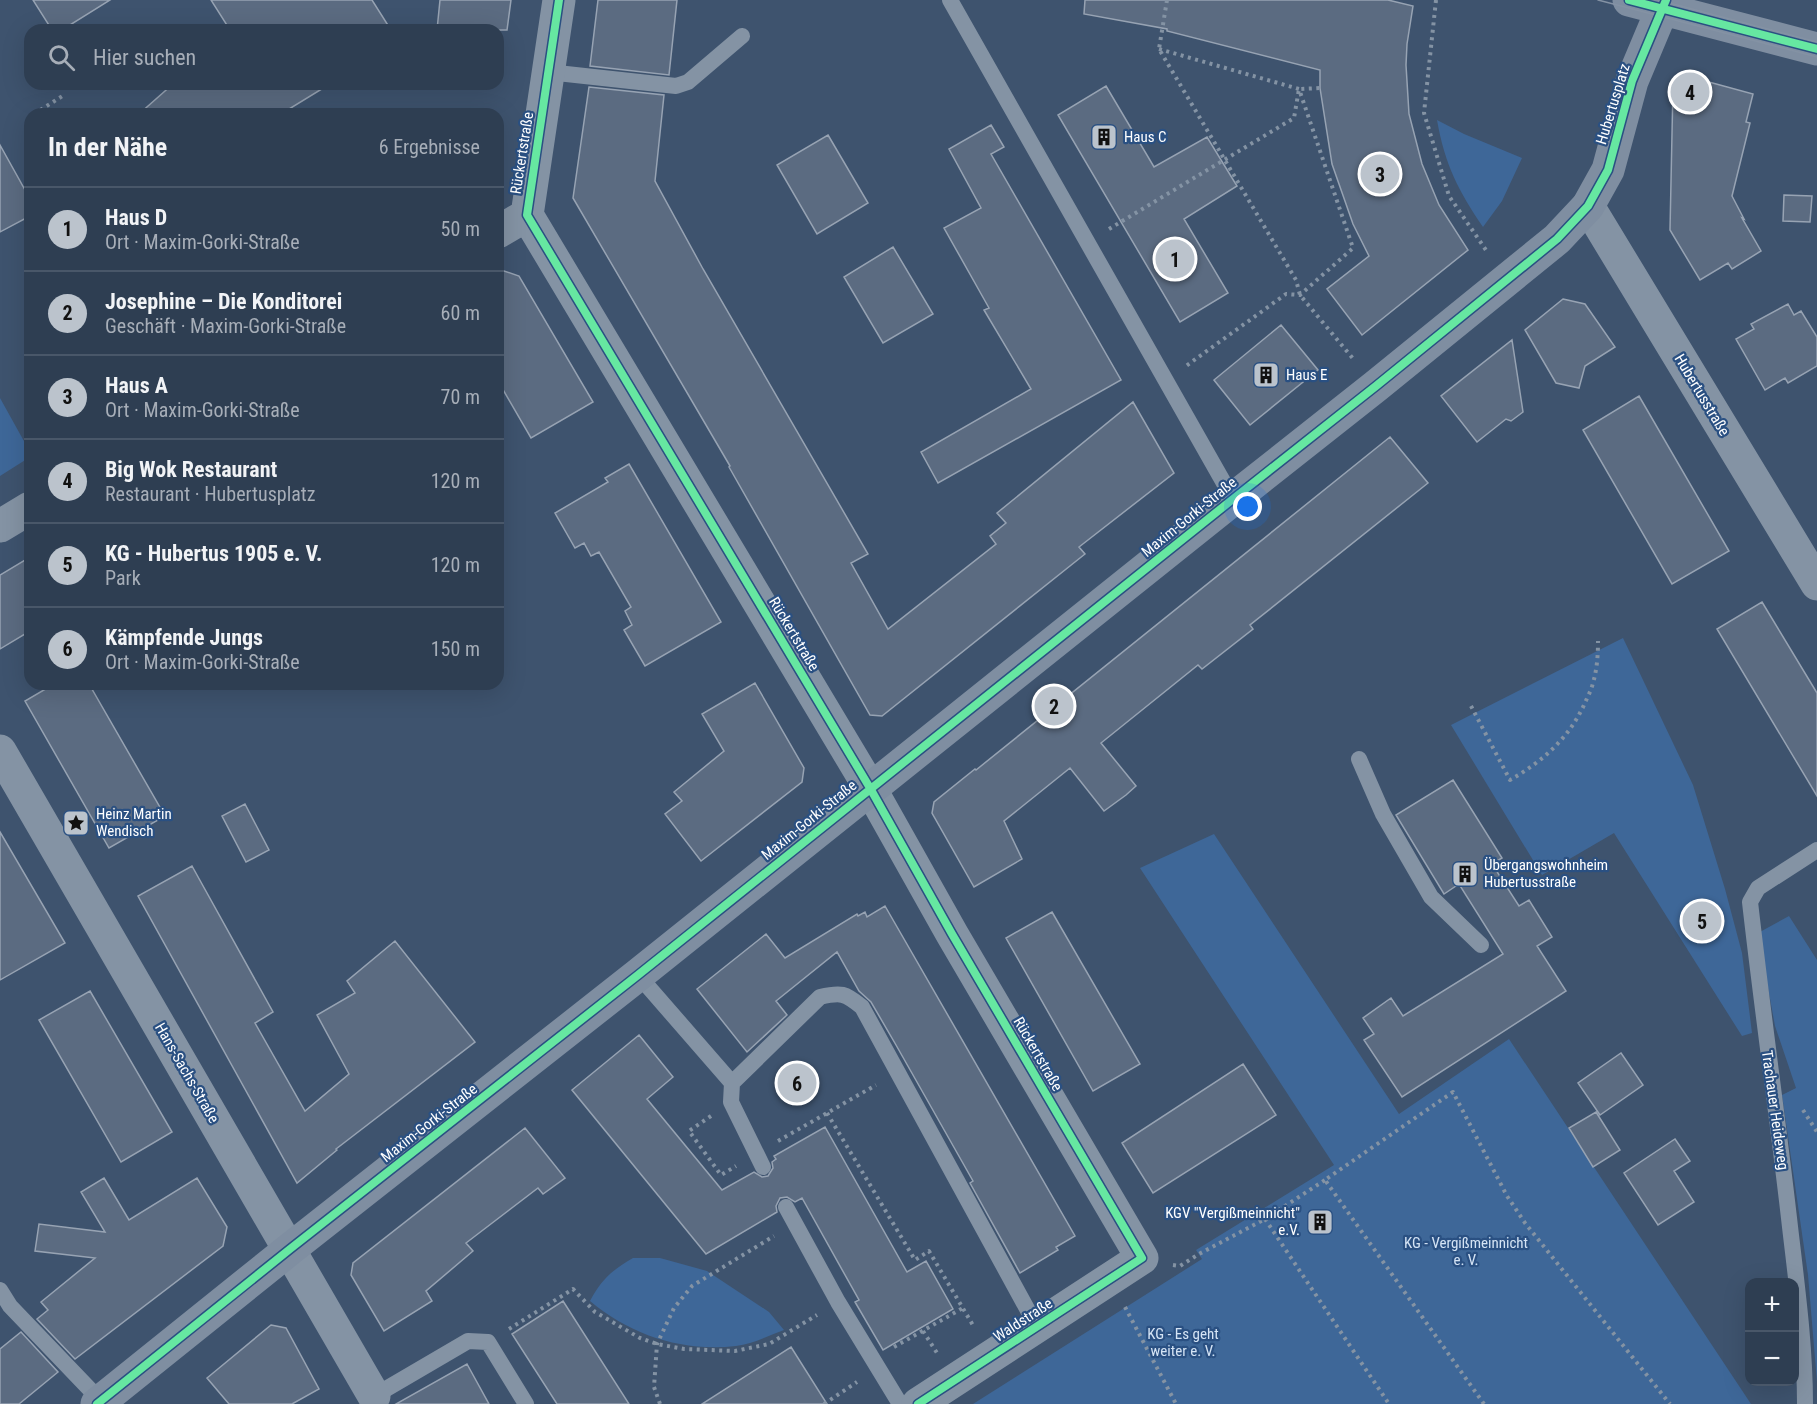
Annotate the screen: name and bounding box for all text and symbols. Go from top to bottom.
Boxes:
search box [24,24,504,90]
icon: search [45,41,78,74]
text: Hier suchen [93,45,196,70]
street label: Hubertusplatz [1592,61,1634,147]
pin: 4 [1670,70,1710,115]
street label: Rückertstraße [507,111,537,195]
building icon: Haus C [1089,122,1119,152]
place label: Haus C [1124,128,1167,146]
text: In der Nähe [48,132,167,162]
text: 6 Ergebnisse [379,135,480,159]
pin: 3 [1360,152,1400,196]
text: Haus D [105,205,167,230]
text: 1 [62,217,73,241]
text: 50 m [441,217,480,241]
text: Ort · Maxim-Gorki-Straße [105,230,300,254]
pin: 1 [1156,236,1194,282]
text: Josephine – Die Konditorei [105,289,342,314]
text: 2 [62,301,73,325]
text: 60 m [441,301,480,325]
text: Geschäft · Maxim-Gorki-Straße [105,314,346,338]
street label: Hubertusstraße [1671,351,1733,439]
building icon: Haus E [1251,360,1281,390]
place label: Haus E [1286,366,1327,384]
text: Haus A [105,373,168,398]
text: 3 [62,385,73,409]
text: 70 m [441,385,480,409]
text: Ort · Maxim-Gorki-Straße [105,398,300,422]
text: Big Wok Restaurant [105,457,277,482]
text: 4 [62,469,73,493]
text: 120 m [431,469,480,493]
street label: Maxim-Gorki-Straße [1138,473,1240,561]
text: Restaurant · Hubertusplatz [105,482,316,506]
your location [1233,492,1262,521]
text: KG - Hubertus 1905 e. V. [105,541,322,566]
text: 5 [62,553,73,577]
text: 120 m [431,553,480,577]
text: Park [105,566,141,590]
street label: Rückertstraße [765,594,823,674]
text: Kämpfende Jungs [105,625,263,650]
text: 6 [62,637,73,661]
text: 150 m [431,637,480,661]
text: Ort · Maxim-Gorki-Straße [105,650,300,674]
pin: 2 [1034,684,1074,728]
street label: Maxim-Gorki-Straße [758,776,860,864]
place label: Heinz Martin Wendisch [96,805,172,840]
place icon: Heinz Martin Wendisch [61,808,91,838]
place label: Übergangswohnheim Hubertusstraße [1484,856,1608,891]
building icon: Übergangswohnheim Hubertusstraße [1450,859,1480,889]
pin: 5 [1682,898,1722,944]
street label: Rückertstraße [1010,1014,1066,1094]
street label: Hans-Sachs-Straße [151,1020,223,1126]
street label: Trachauer Heideweg [1758,1049,1792,1171]
pin: 6 [778,1060,816,1106]
street label: Maxim-Gorki-Straße [377,1080,481,1166]
place label: KGV "Vergißmeinnicht" e.V. [1165,1204,1300,1239]
building icon: KGV "Vergißmeinnicht" e.V. [1305,1207,1335,1237]
park label: KG - Vergißmeinnicht e. V. [1404,1234,1528,1269]
map controls [1745,1278,1799,1386]
button: + [1745,1278,1799,1332]
street label: Waldstraße [990,1294,1056,1346]
park label: KG - Es geht weiter e. V. [1147,1325,1219,1360]
button: − [1745,1332,1799,1386]

